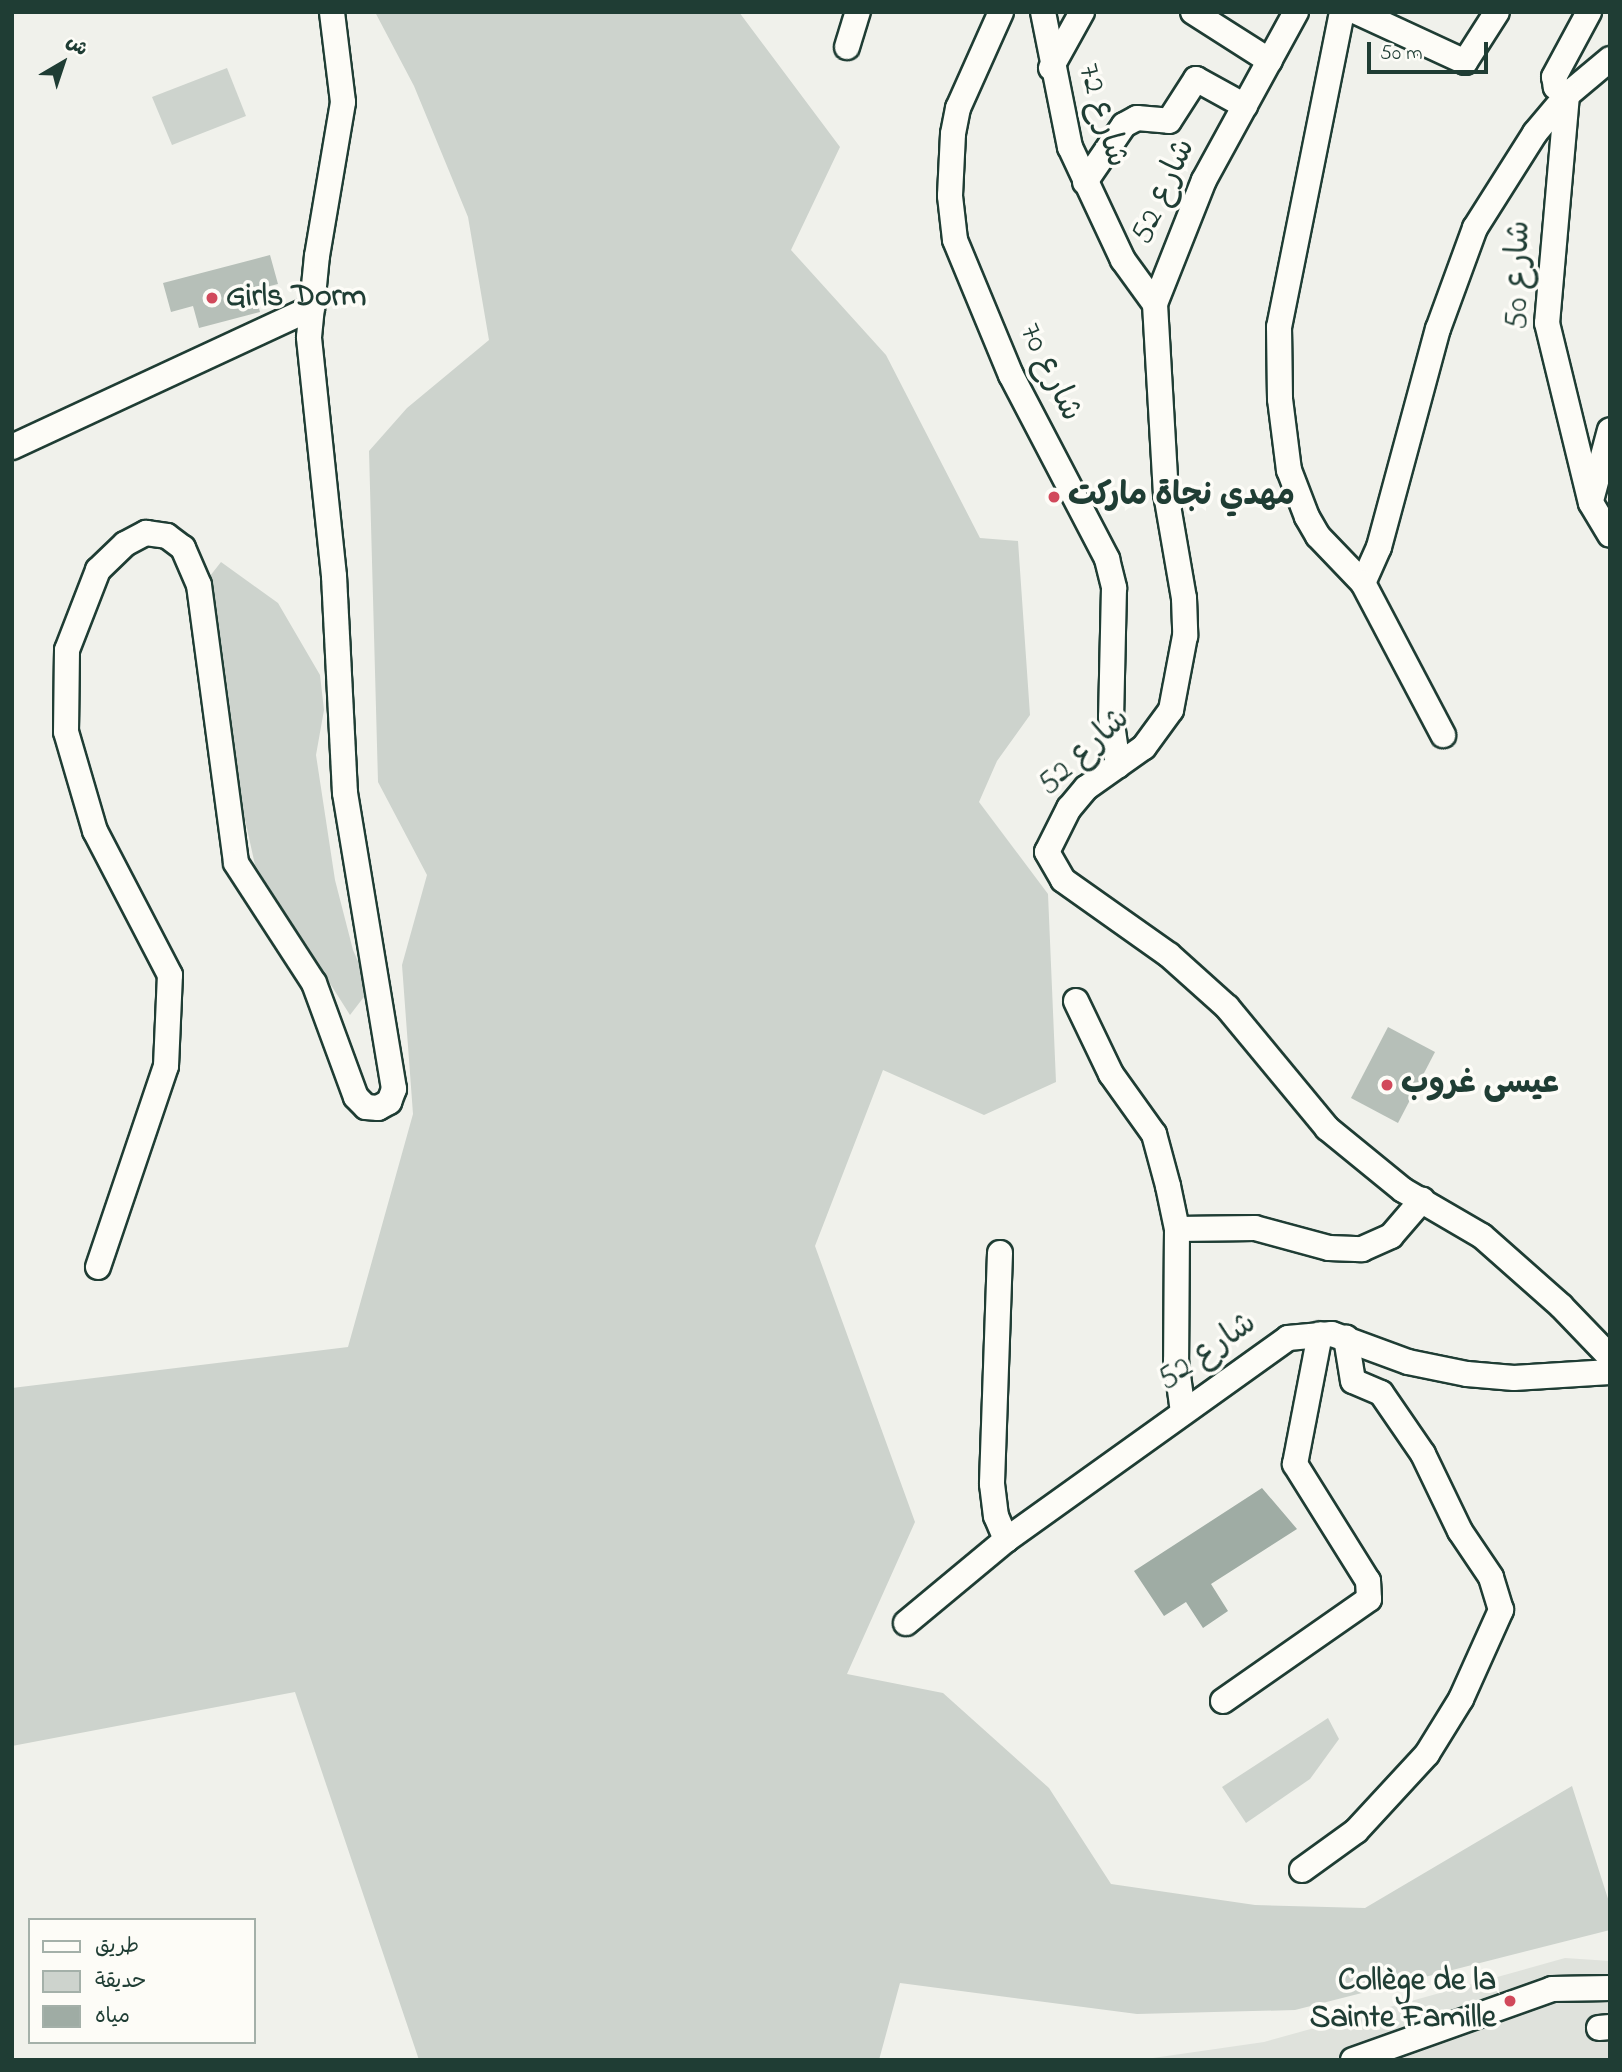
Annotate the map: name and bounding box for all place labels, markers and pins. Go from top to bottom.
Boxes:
place label: Girls Dorm [226,279,366,317]
marker: Girls Dorm [204,290,220,306]
place label: مهدي نجاة ماركت [1068,478,1295,516]
marker: مهدي نجاة ماركت [1046,489,1062,505]
place label: عيسى غروب [1401,1066,1559,1104]
marker: عيسى غروب [1379,1077,1395,1093]
place label: Collège de la Sainte Famille [1310,1964,1496,2039]
marker: Collège de la Sainte Famille [1502,1993,1518,2009]

